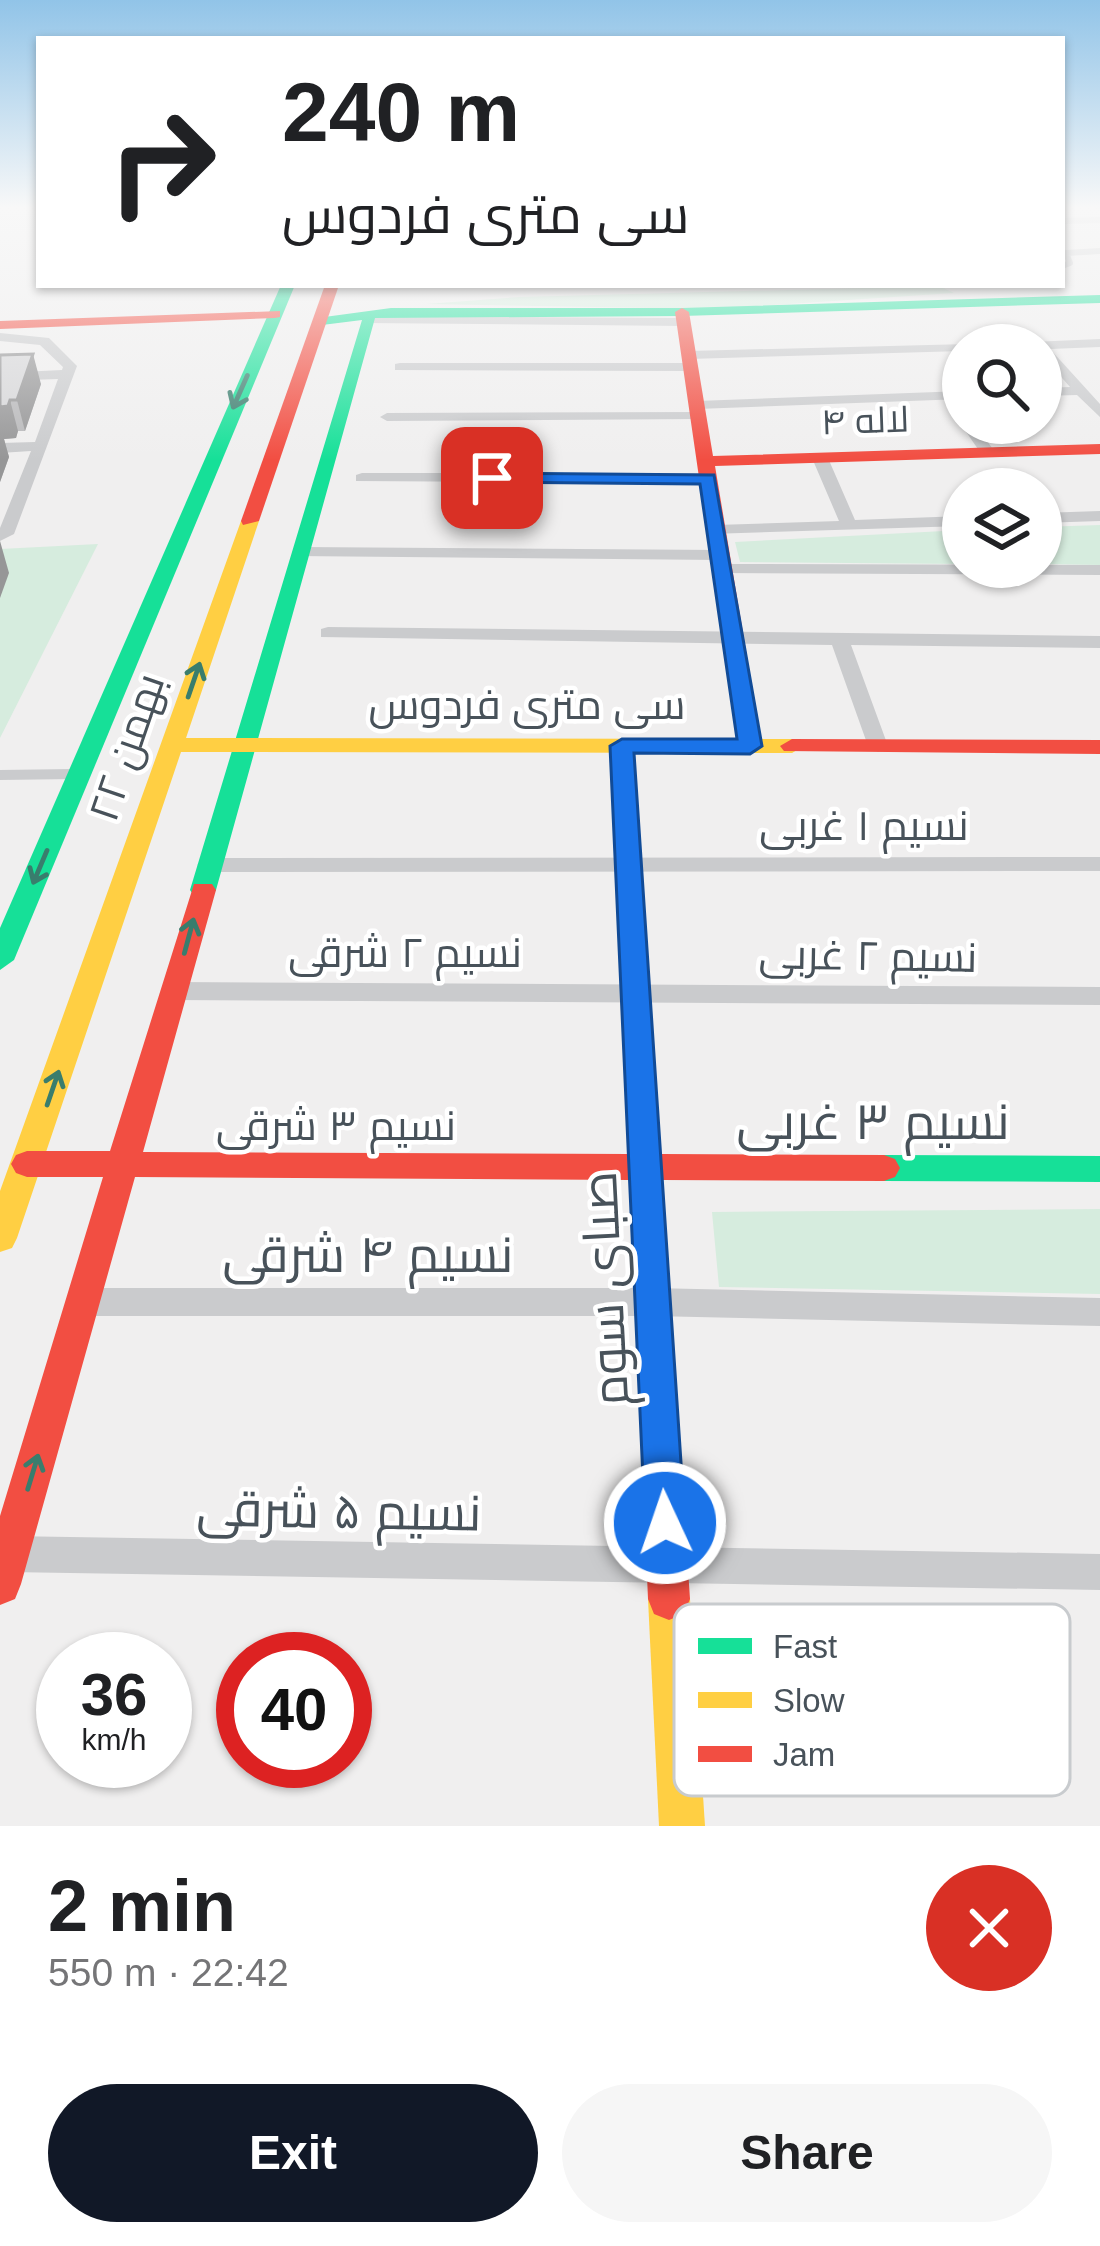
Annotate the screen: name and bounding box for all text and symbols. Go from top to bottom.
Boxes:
text: 240 m [282,65,520,159]
icon: right [84,84,240,240]
text: سی متری فردوس [282,184,689,244]
map controls [942,324,1062,588]
button: search [942,324,1062,444]
one-way arrow [228,373,250,409]
street label: لاله ۴ [820,398,910,443]
pin [441,427,543,529]
icon: arrive [459,445,525,511]
button: layers [942,468,1062,588]
one-way arrow [185,662,206,699]
street label: ۲۲ بهمن [79,667,174,827]
street label: سی متری فردوس [369,681,685,729]
street label: نسیم ۱ غربی [759,802,969,854]
one-way arrow [27,848,49,884]
one-way arrow [180,918,202,956]
street label: نسیم ۲ شرقی [288,929,522,981]
street label: نسیم ۲ غربی [758,930,978,986]
one-way arrow [44,1070,65,1107]
street label: نسیم ۳ غربی [736,1093,1010,1156]
street label: نسیم ۳ شرقی [216,1102,456,1154]
street label: صبای سوم [570,1170,645,1408]
street label: نسیم ۴ شرقی [223,1226,513,1289]
one-way arrow [23,1454,45,1492]
position arrow [602,1460,728,1586]
street label: نسیم ۵ شرقی [196,1480,482,1547]
legend [674,1604,1070,1796]
text: Fast [773,1628,837,1665]
speed limit sign: 40 [216,1632,372,1788]
text: 36 [81,1661,147,1728]
text: Slow [773,1682,845,1719]
text: km/h [81,1723,147,1756]
text: Jam [773,1736,835,1773]
button: close [926,1865,1052,1991]
text: 2 min [48,1866,236,1946]
text: 550 m · 22:42 [48,1951,289,1994]
button: Exit [48,2084,538,2222]
button: Share [562,2084,1052,2222]

